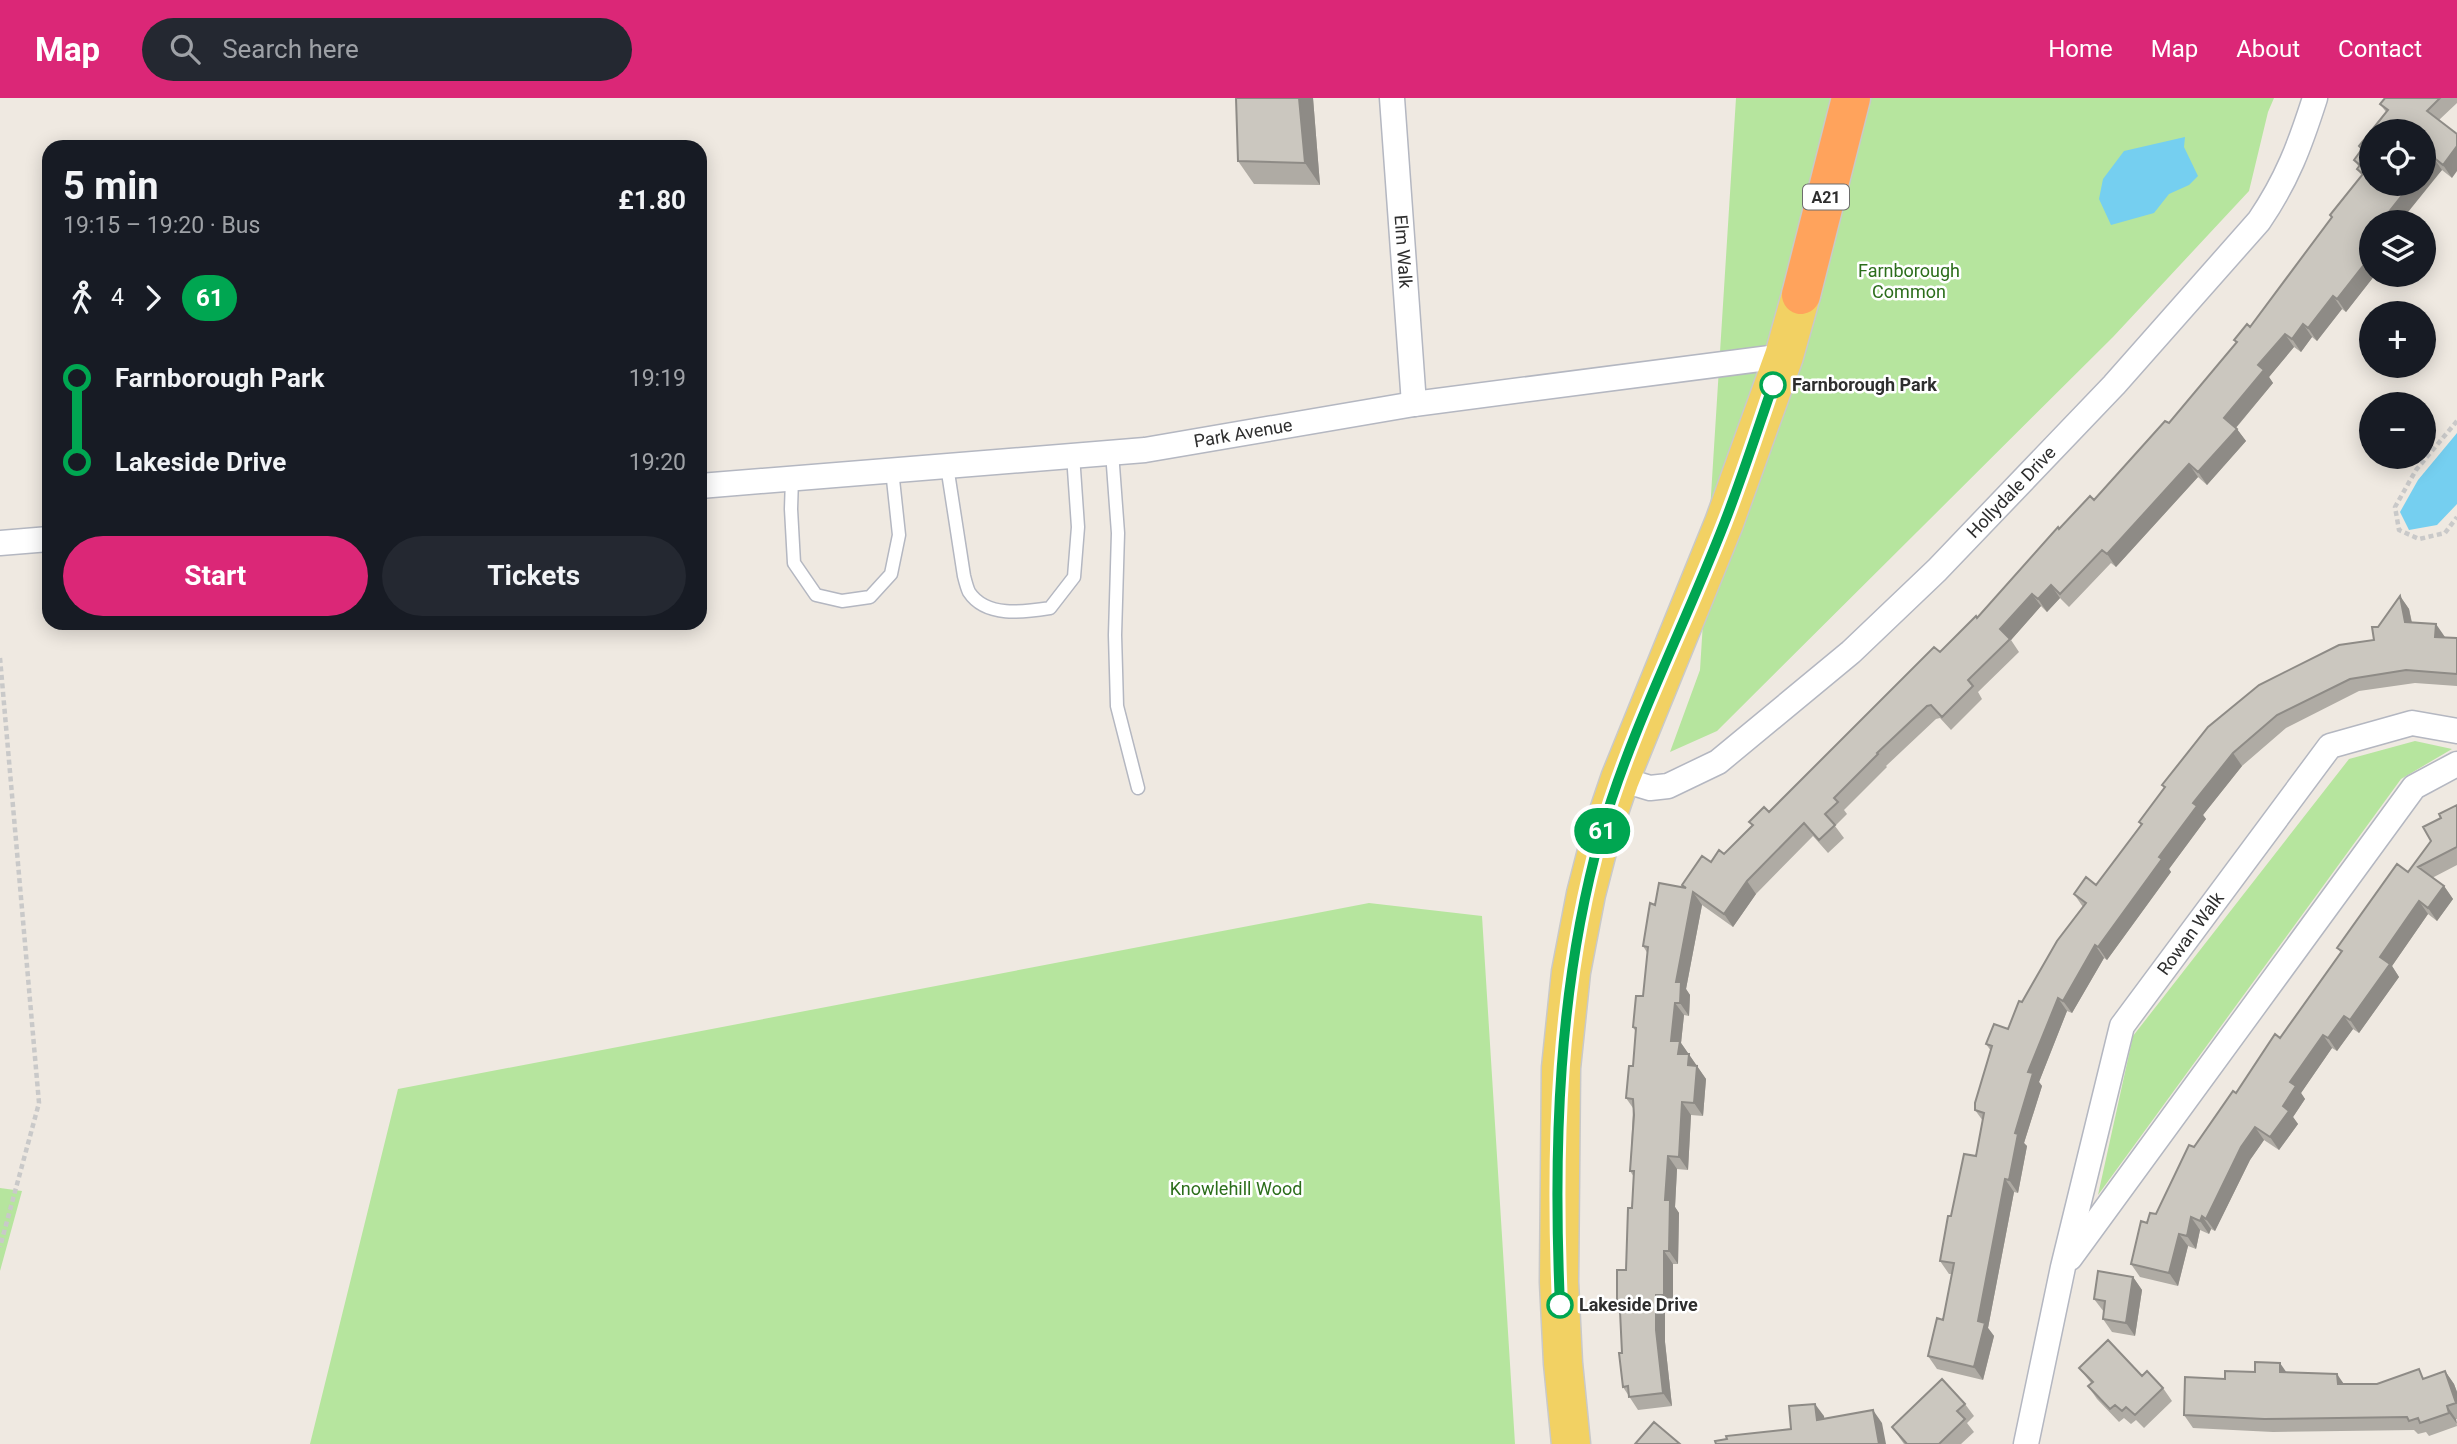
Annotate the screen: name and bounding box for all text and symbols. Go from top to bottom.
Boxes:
search box [142,18,632,81]
text: Map [35,30,100,69]
icon: search [166,30,204,68]
text: Search here [222,34,359,64]
text: Home [2048,35,2113,63]
text: Map [2151,35,2198,63]
text: About [2236,35,2300,63]
text: Contact [2338,35,2422,63]
map controls [2359,119,2436,469]
button: locate [2359,119,2436,196]
text: 5 min [63,164,159,208]
road number: A21 [1803,184,1849,209]
text: £1.80 [618,185,686,215]
button: layers [2359,210,2436,287]
text: 19:15 – 19:20 · Bus [63,212,260,239]
street label: Elm Walk [1390,214,1417,290]
park label: Farnborough Common [1858,260,1960,302]
icon: walk [63,279,101,317]
icon: forward [134,279,172,317]
text: 4 [111,284,124,311]
text: 61 [196,284,223,312]
button: + [2359,301,2436,378]
text: Farnborough Park [115,363,324,393]
text: 19:19 [629,365,686,392]
marker: Farnborough Park [1760,372,1786,398]
place label: Farnborough Park [1792,374,1937,395]
button: − [2359,392,2436,469]
street label: Park Avenue [1192,414,1294,451]
street label: Hollydale Drive [1962,442,2060,542]
text: Lakeside Drive [115,447,286,477]
text: 19:20 [629,449,686,476]
button: Start [63,536,368,616]
button: Tickets [382,536,686,616]
line badge: 61 [1570,808,1634,854]
text: 61 [1588,817,1616,845]
street label: Rowan Walk [2153,887,2228,979]
park label: Knowlehill Wood [1170,1178,1302,1199]
marker: Lakeside Drive [1547,1292,1573,1318]
place label: Lakeside Drive [1579,1294,1698,1315]

